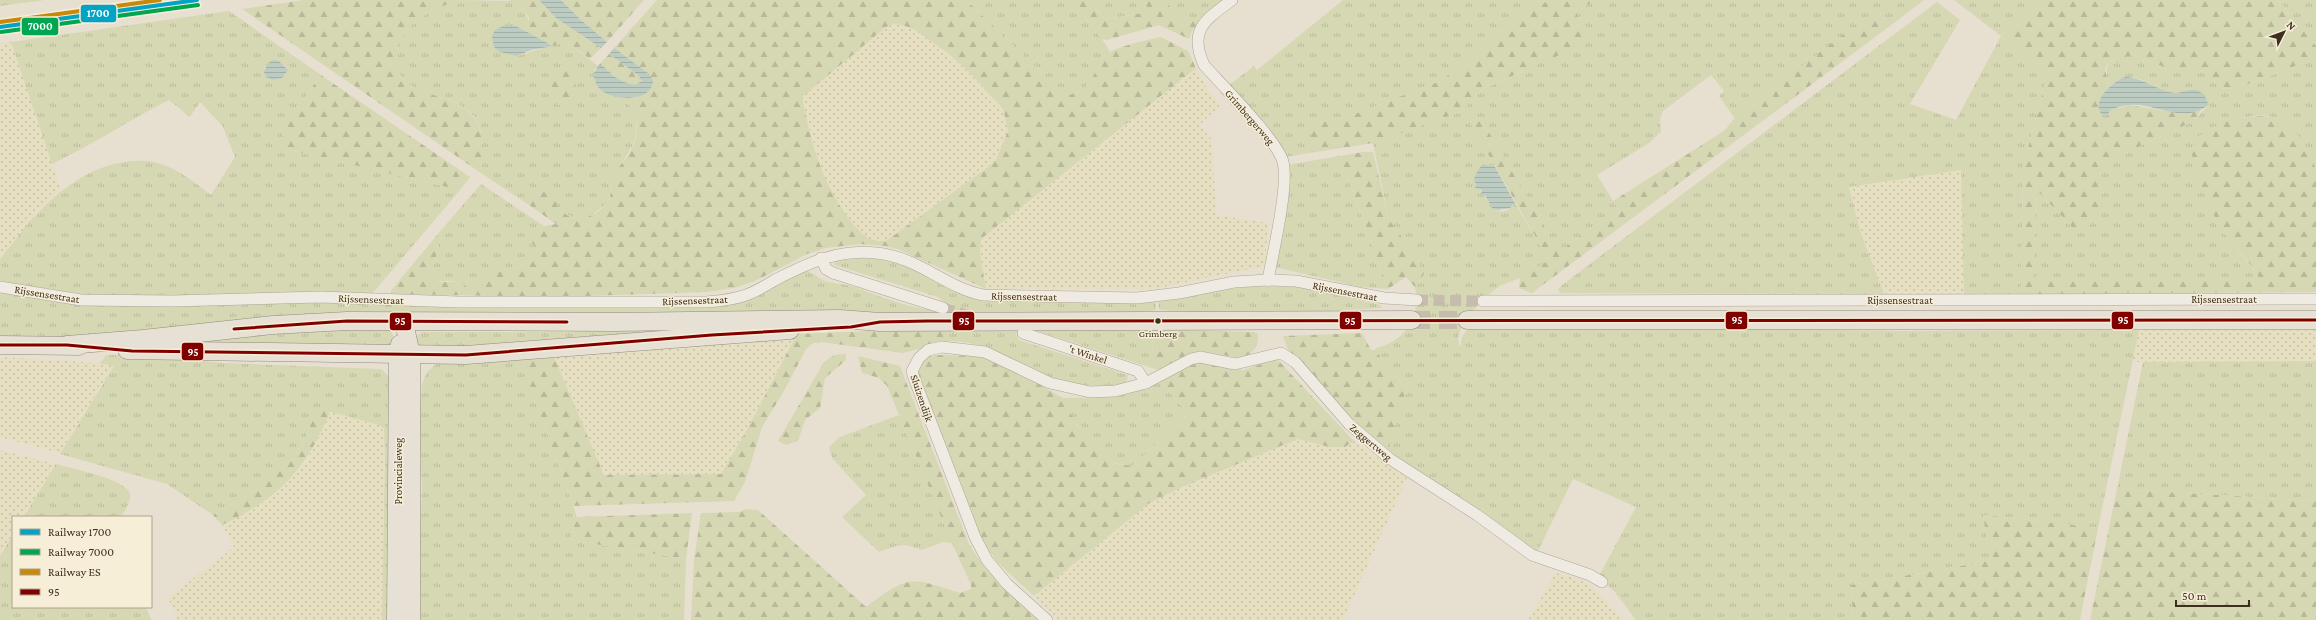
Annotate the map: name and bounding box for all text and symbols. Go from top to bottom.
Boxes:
line badge: 1700 [80,4,117,23]
text: 1700 [87,7,110,19]
north arrow [2264,12,2304,52]
line badge: 7000 [21,17,59,36]
text: N [2284,19,2299,32]
text: 7000 [27,20,53,32]
street label: Grimbergerweg [1222,87,1278,148]
street label: Rijssensestraat [1311,279,1379,304]
street label: Rijssensestraat [13,283,81,306]
street label: Rijssensestraat [991,289,1057,304]
street label: Rijssensestraat [338,292,404,307]
street label: Rijssensestraat [662,293,728,308]
street label: Rijssensestraat [2191,293,2257,306]
street label: Rijssensestraat [1867,294,1933,307]
line badge: 95 [952,311,975,331]
line badge: 95 [1339,311,1362,330]
line badge: 95 [1725,311,1748,330]
line badge: 95 [2111,311,2134,330]
line badge: 95 [389,312,412,331]
text: 95 [1731,314,1743,326]
text: 95 [2117,314,2129,326]
text: 95 [394,315,406,327]
text: 95 [958,315,970,327]
text: 95 [1344,315,1356,327]
marker: Grimberg [1153,316,1163,326]
place label: Grimberg [1139,328,1177,339]
line badge: 95 [181,342,204,361]
street label: 't Winkel [1067,342,1109,366]
text: 95 [187,346,199,358]
street label: Sluizendijk [907,373,936,424]
street label: Zeggertweg [1347,421,1395,464]
street label: Provincialeweg [392,437,405,504]
legend [12,516,152,608]
text: Railway 1700 [48,525,112,539]
text: Railway 7000 [48,545,114,559]
text: Railway ES [48,565,101,579]
scale bar [2176,582,2249,608]
text: 95 [48,585,60,599]
text: 50 m [2182,589,2207,603]

